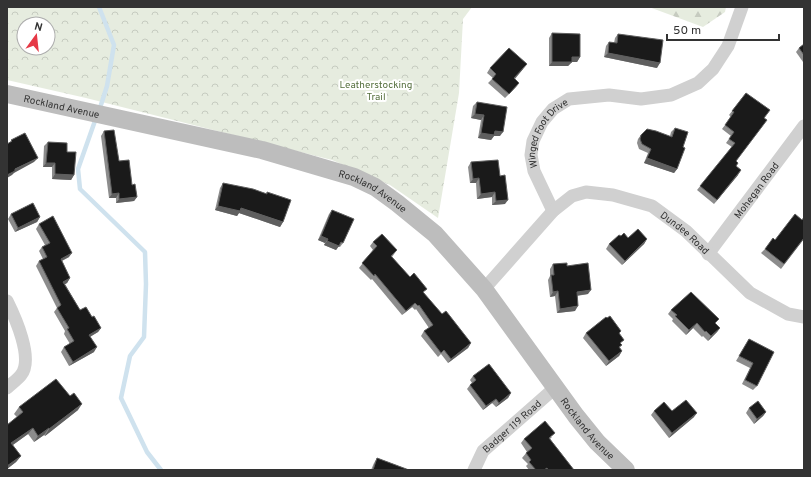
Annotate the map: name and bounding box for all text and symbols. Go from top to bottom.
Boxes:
north arrow [16,16,56,56]
scale bar [667,16,779,42]
text: N [33,20,44,35]
text: 50 m [673,23,701,39]
park label: Leatherstocking Trail [340,79,412,104]
street label: Rockland Avenue [22,93,101,122]
street label: Winged Foot Drive [526,96,571,169]
street label: Mohegan Road [732,160,783,222]
street label: Rockland Avenue [337,168,409,216]
street label: Dundee Road [657,209,711,258]
street label: Rockland Avenue [557,396,617,463]
street label: Badger 119 Road [480,398,545,456]

